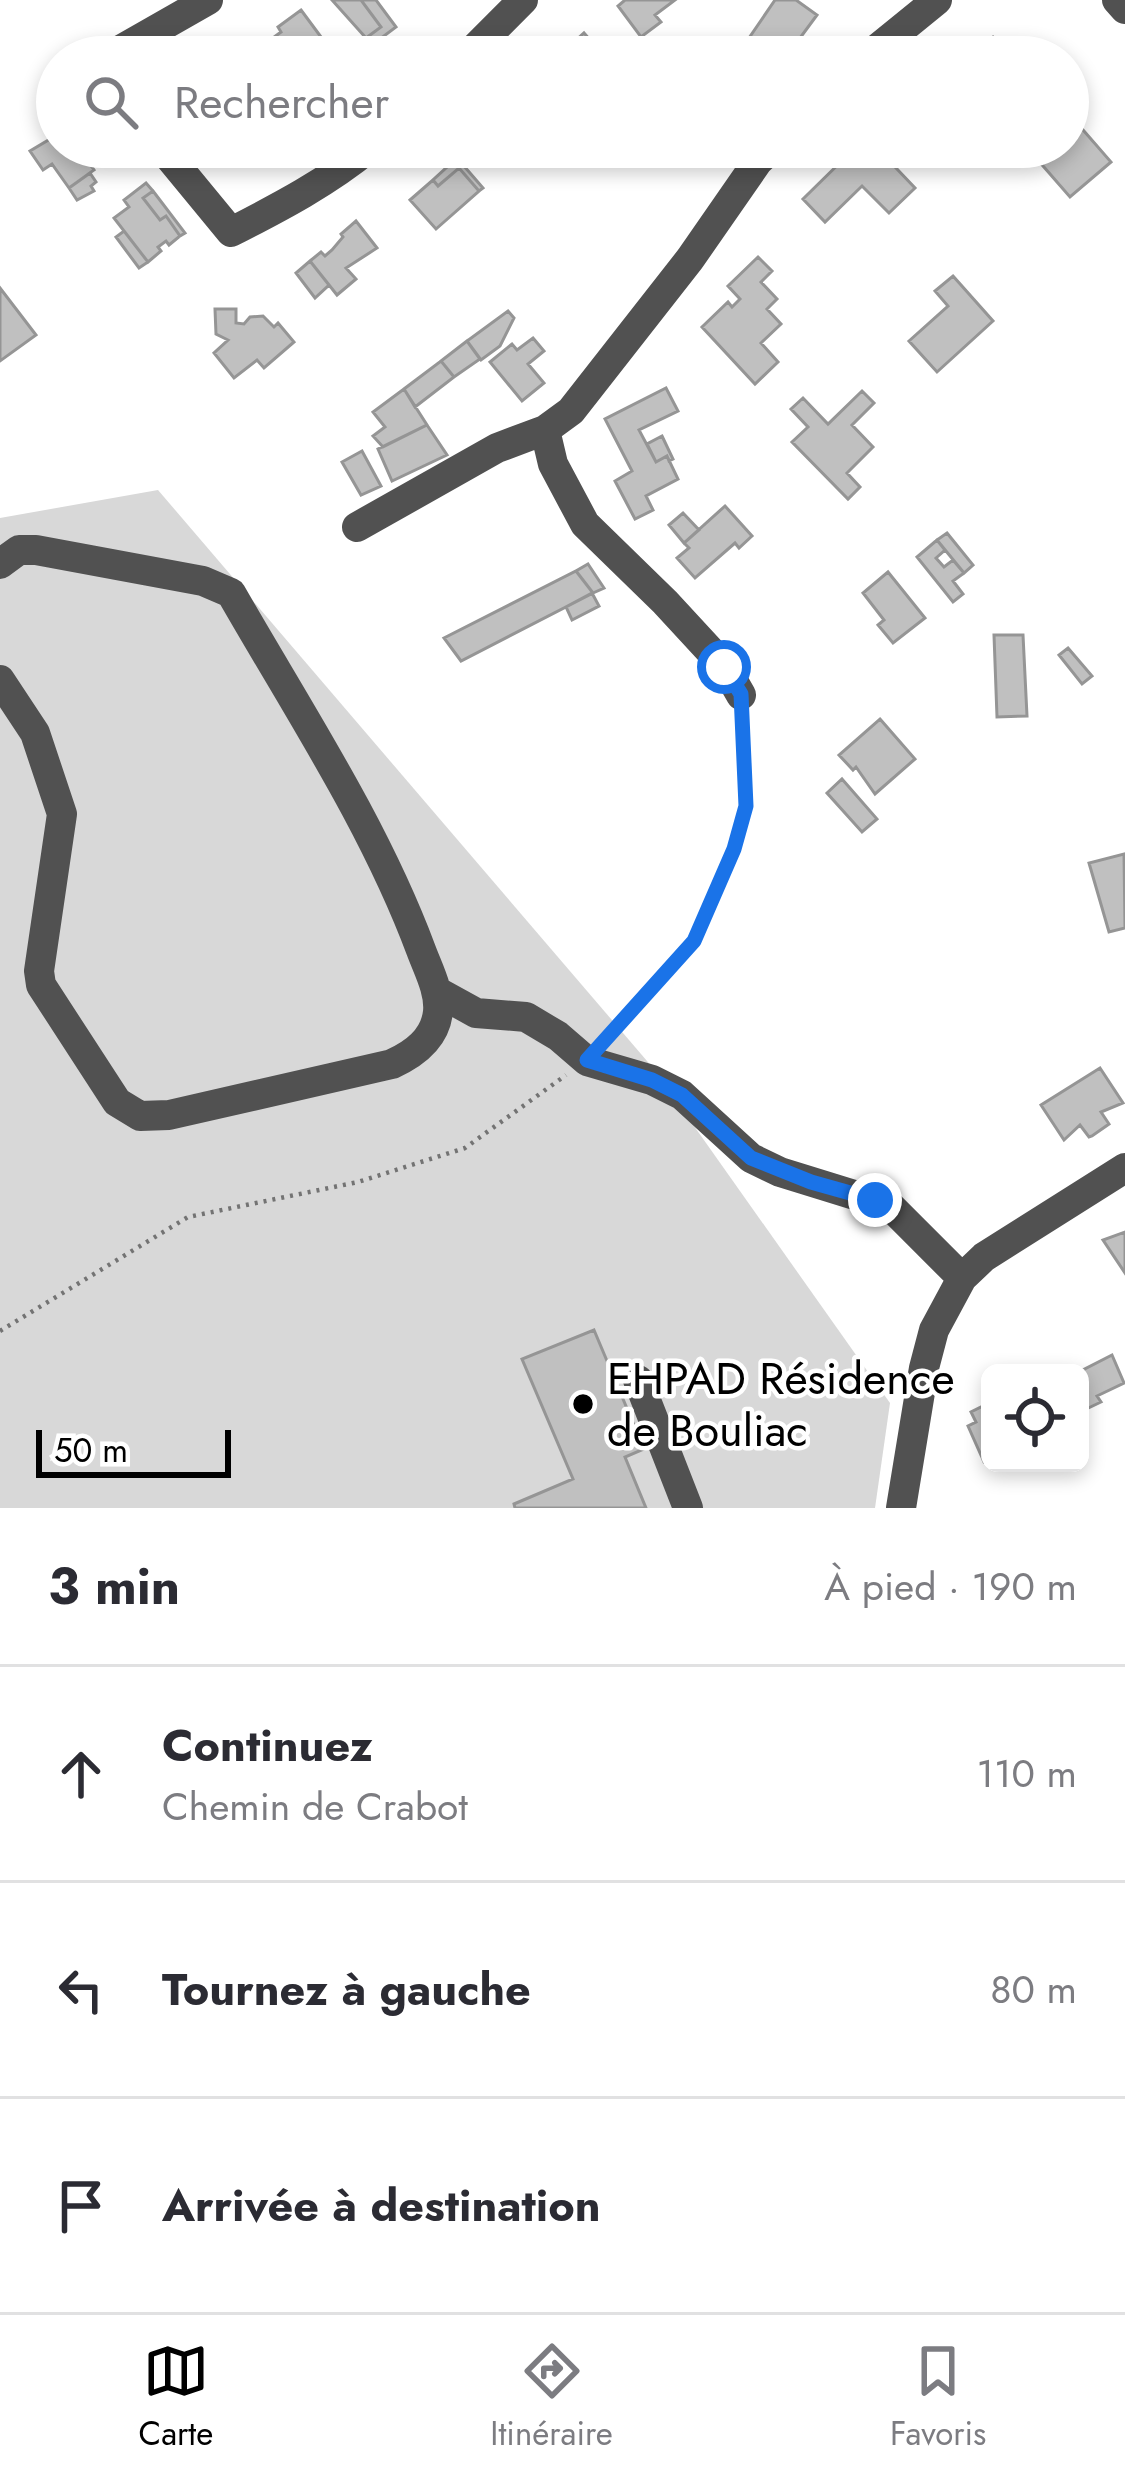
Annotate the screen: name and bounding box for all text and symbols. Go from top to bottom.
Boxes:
search box [36,36,1089,168]
icon: search [78,69,144,135]
text: Rechercher [174,70,389,135]
route start [697,640,751,694]
route end [848,1173,902,1227]
place label: EHPAD Résidence de Bouliac [607,1346,955,1463]
map controls [981,1364,1089,1472]
button: locate [981,1364,1089,1472]
marker: EHPAD Résidence de Bouliac [570,1391,596,1417]
scale bar [36,1424,231,1477]
text: 50 m [54,1427,128,1474]
text: 3 min [48,1549,180,1623]
text: À pied · 190 m [824,1558,1077,1615]
text: Continuez [162,1713,373,1778]
icon: ahead [48,1741,114,1807]
text: 110 m [976,1745,1077,1802]
text: Chemin de Crabot [162,1778,468,1835]
icon: left [48,1957,114,2023]
text: Tournez à gauche [162,1957,531,2022]
text: 80 m [990,1961,1077,2018]
icon: arrive [48,2173,114,2239]
text: Arrivée à destination [162,2173,601,2238]
tab: Carte [139,2338,213,2457]
tab: Itinéraire [490,2338,613,2457]
tab: Favoris [890,2338,986,2457]

